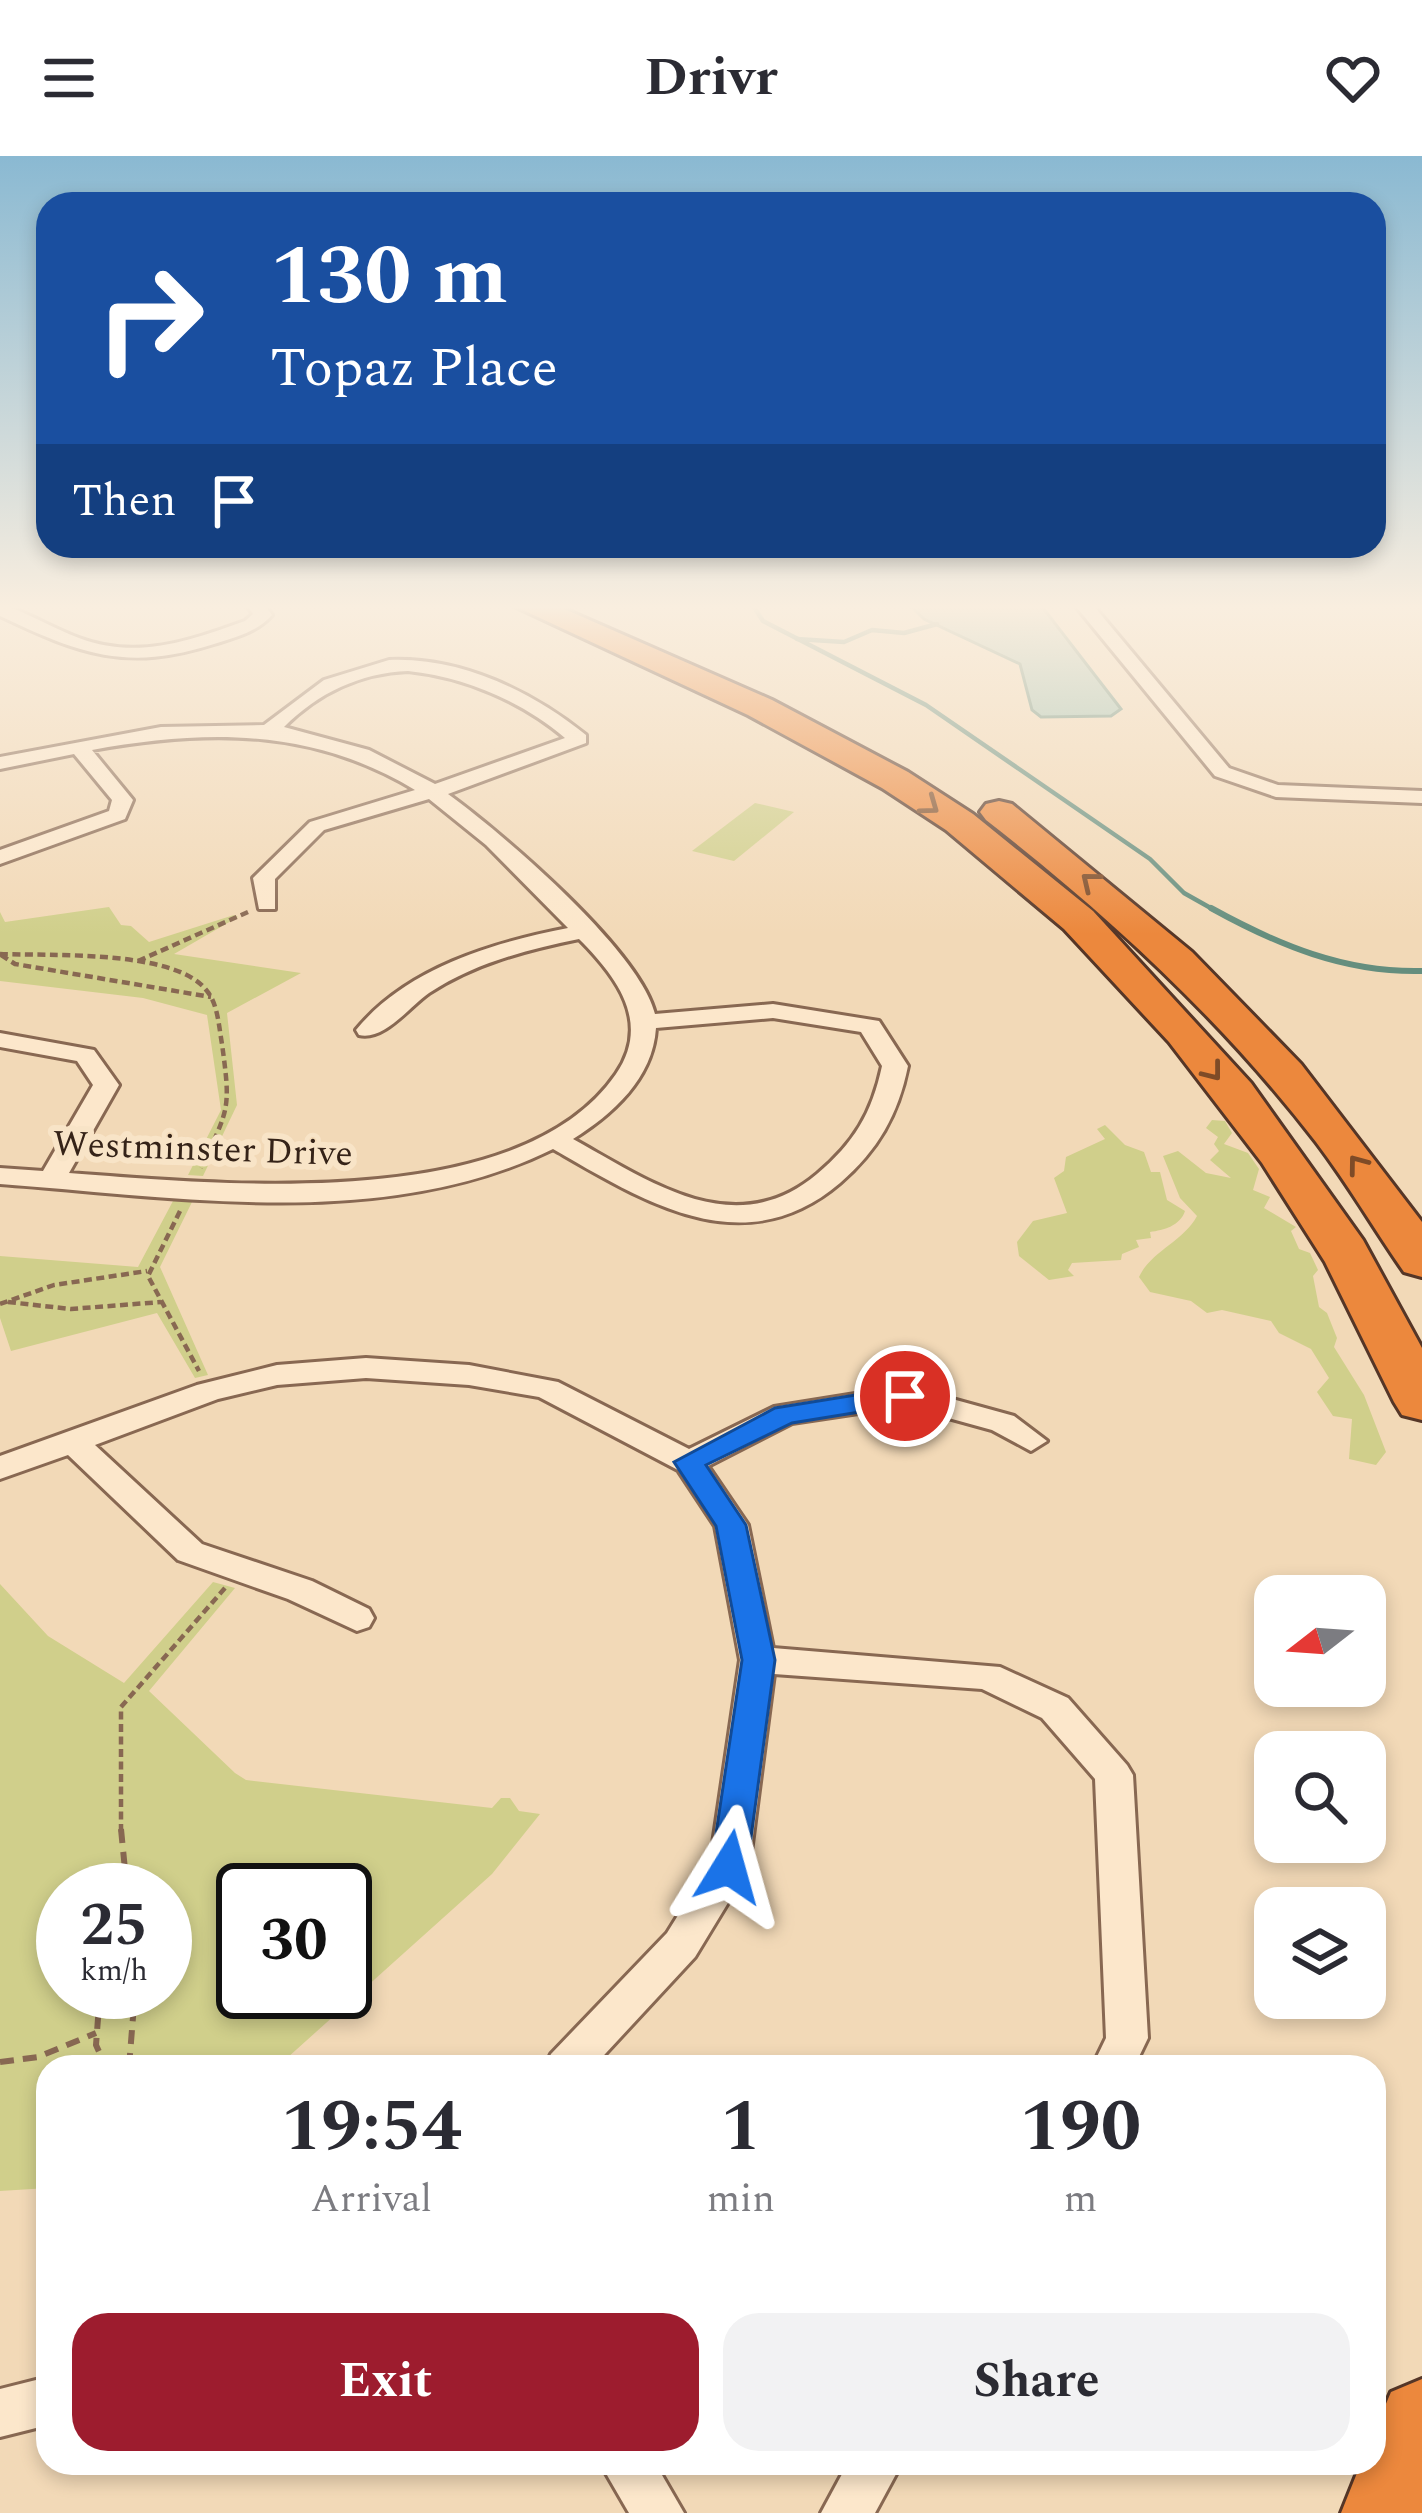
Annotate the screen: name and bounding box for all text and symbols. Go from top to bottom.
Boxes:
text: Drivr [644,37,778,119]
icon: menu [36,45,102,111]
icon: heart [1320,45,1386,111]
text: 130 m [270,213,508,341]
icon: right [72,240,228,396]
text: Topaz Place [270,328,558,410]
text: Then [72,467,177,536]
icon: arrive [201,468,267,534]
one-way arrow [917,791,939,813]
one-way arrow [1082,874,1104,895]
one-way arrow [1199,1058,1220,1080]
street label: Westminster Drive [52,1117,354,1182]
one-way arrow [1350,1156,1371,1178]
pin [854,1345,956,1447]
icon: arrive [872,1363,938,1429]
north arrow [1254,1575,1386,1707]
map controls [1254,1575,1386,2019]
button: search [1254,1731,1386,1863]
position arrow [666,1804,792,1930]
speed limit sign: 30 [216,1863,372,2019]
text: 25 [80,1880,148,1972]
button: layers [1254,1887,1386,2019]
text: km/h [80,1948,148,1994]
text: 19:54 [281,2073,462,2182]
text: 1 [721,2073,761,2182]
text: 190 [1020,2073,1141,2182]
text: Arrival [311,2170,432,2229]
text: min [707,2170,775,2229]
text: m [1064,2170,1097,2229]
button: Exit [72,2313,699,2451]
button: Share [723,2313,1350,2451]

